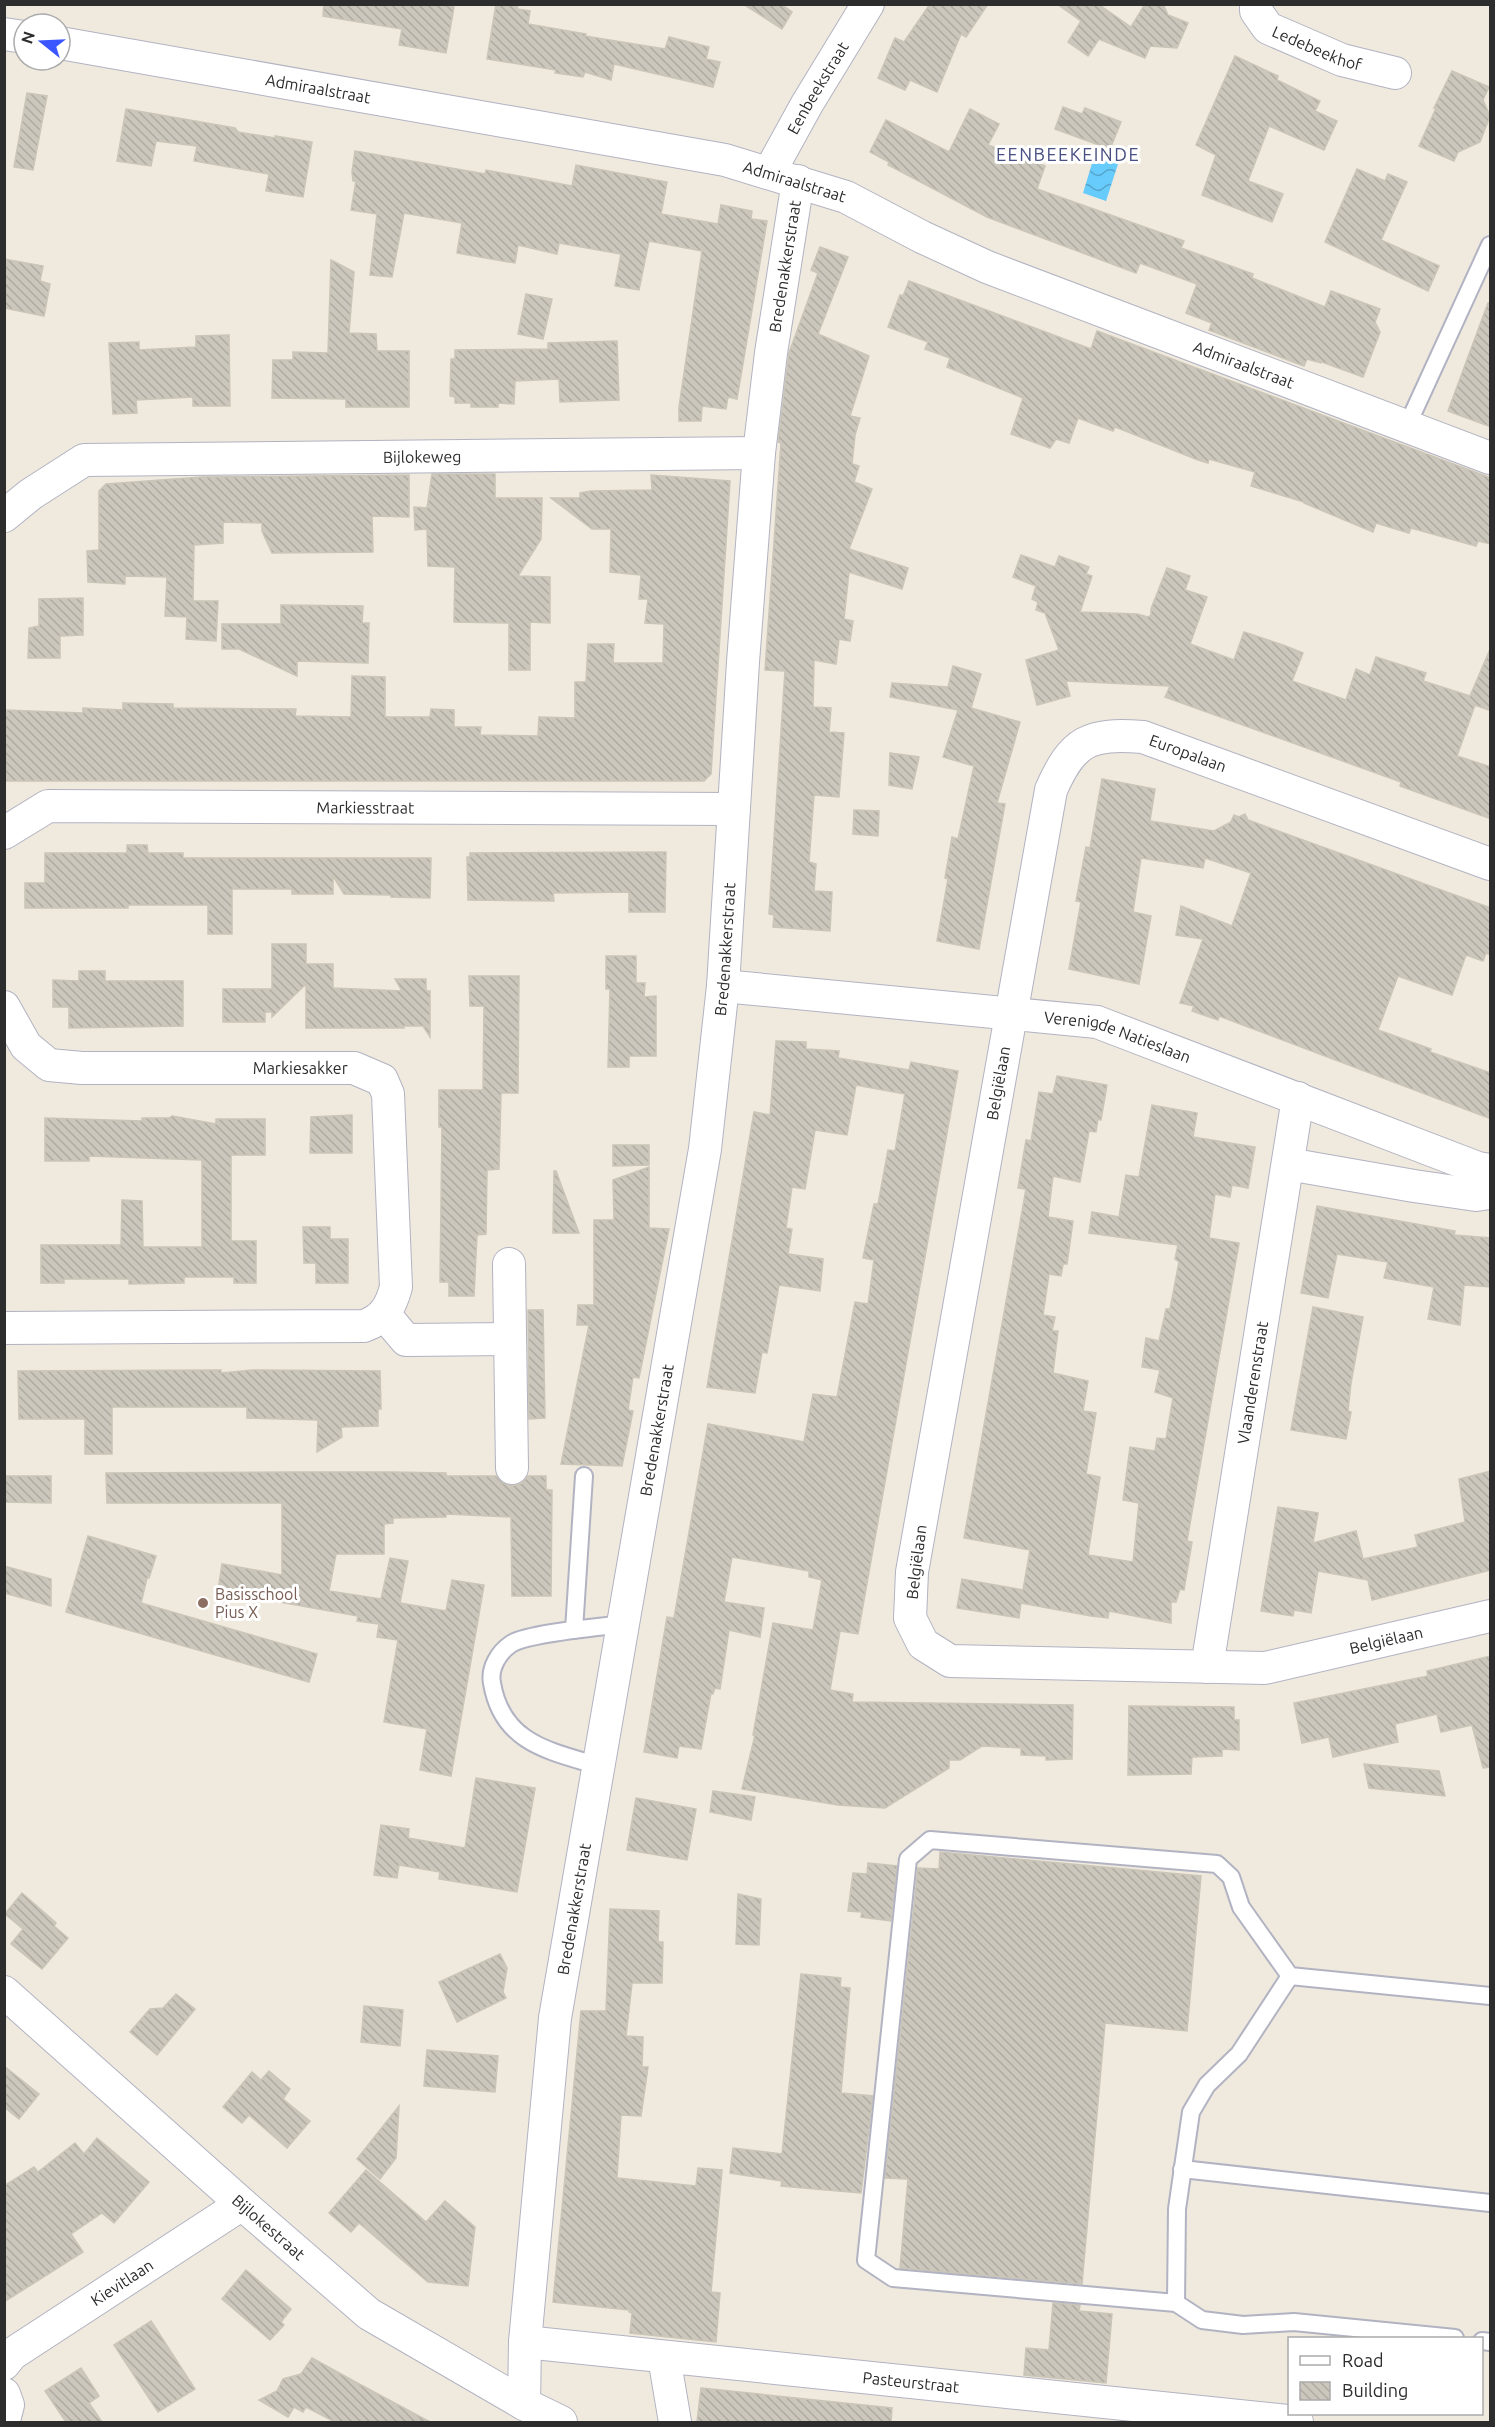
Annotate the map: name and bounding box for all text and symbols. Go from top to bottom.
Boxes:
north arrow [12,12,72,72]
street label: Ledebeekhof [1270,22,1365,74]
text: N [17,29,38,46]
street label: Eenbeekstraat [783,38,852,137]
street label: Admiraalstraat [264,70,373,107]
district label: EENBEEKEINDE [996,144,1140,164]
street label: Admiraalstraat [741,157,849,206]
street label: Bredenakkerstraat [765,198,804,334]
street label: Admiraalstraat [1191,337,1297,392]
street label: Bijlokeweg [383,447,462,466]
street label: Europalaan [1147,731,1229,775]
street label: Markiesstraat [316,798,415,817]
street label: Bredenakkerstraat [711,881,738,1017]
street label: Verenigde Natieslaan [1043,1008,1193,1066]
street label: Belgiëlaan [983,1045,1013,1121]
street label: Markiesakker [253,1059,348,1077]
street label: Vlaanderenstraat [1234,1319,1271,1445]
street label: Bredenakkerstraat [636,1362,677,1497]
street label: Belgiëlaan [903,1524,929,1600]
place label: Basisschool Pius X [215,1585,298,1621]
marker: Basisschool Pius X [196,1596,210,1610]
street label: Belgiëlaan [1348,1623,1425,1657]
street label: Bredenakkerstraat [554,1841,594,1976]
street label: Bijlokestraat [229,2191,309,2264]
street label: Kievitlaan [87,2255,156,2309]
legend [1288,2337,1483,2415]
text: Road [1342,2350,1384,2370]
street label: Pasteurstraat [862,2368,961,2396]
text: Building [1342,2380,1408,2400]

